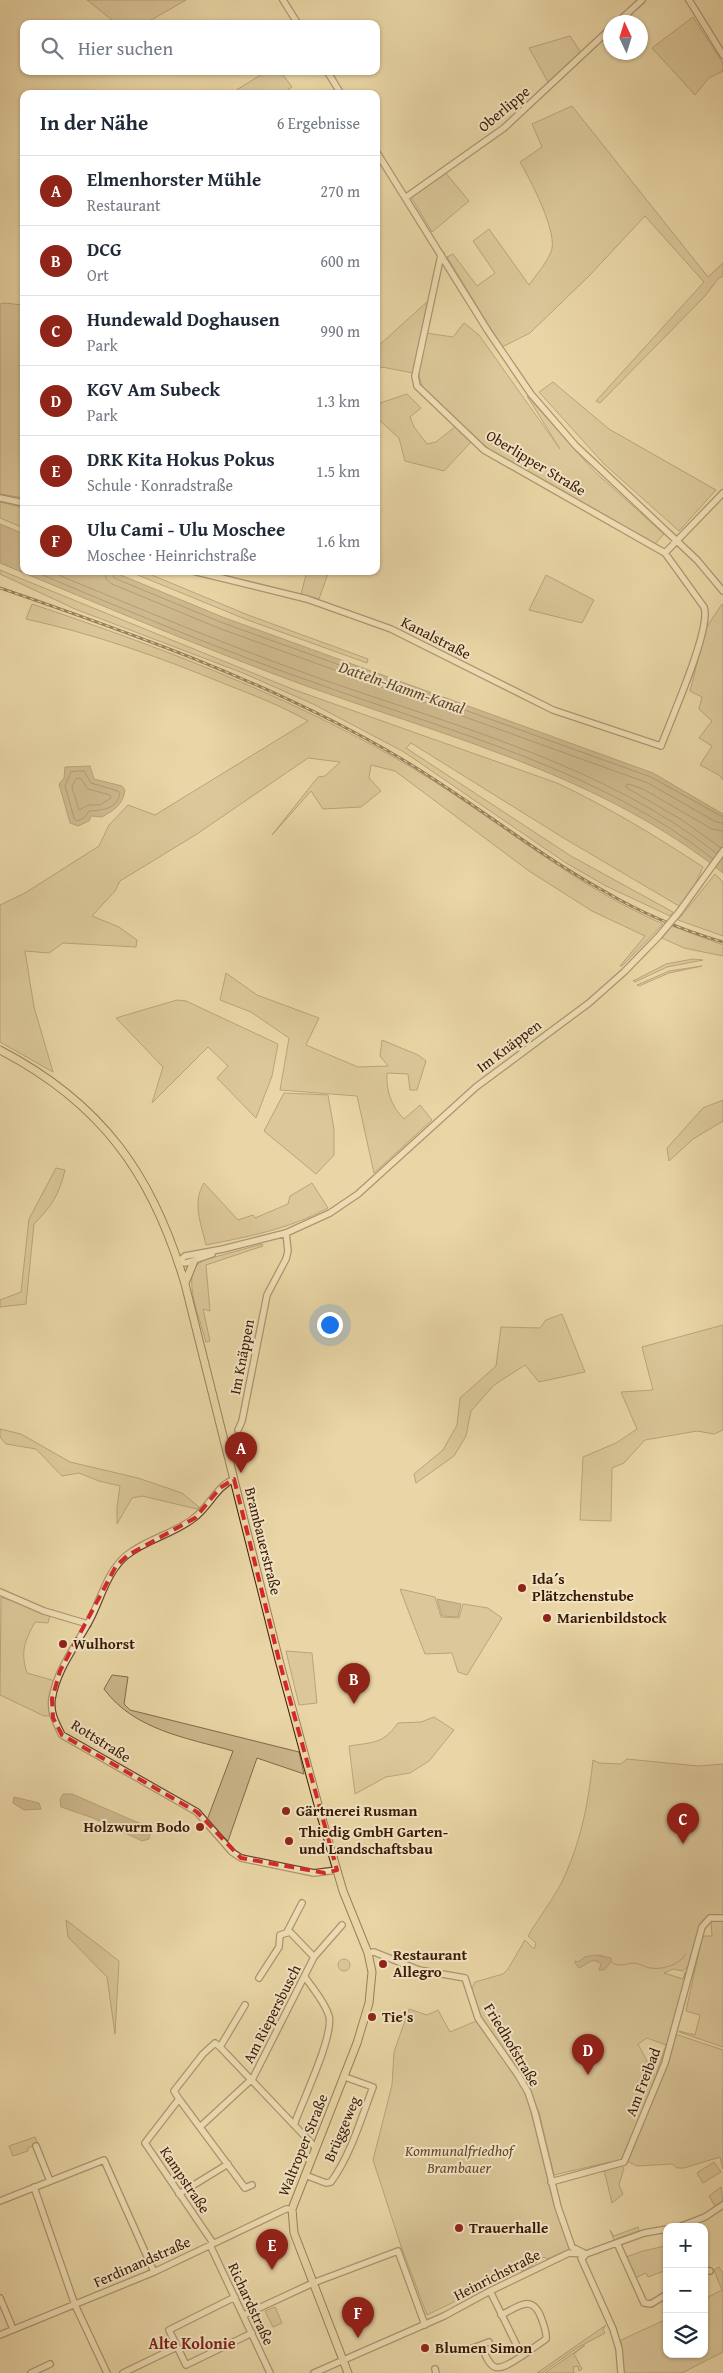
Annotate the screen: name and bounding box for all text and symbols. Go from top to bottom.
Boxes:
north arrow [603,15,648,60]
search box [20,20,380,75]
icon: search [38,34,66,62]
text: Hier suchen [78,34,173,62]
street label: Oberlippe [473,81,534,137]
text: In der Nähe [40,107,148,138]
text: 6 Ergebnisse [277,111,360,135]
text: Elmenhorster Mühle [87,165,261,193]
text: A [51,179,61,203]
text: 270 m [320,179,360,203]
text: Restaurant [87,193,161,217]
text: DCG [87,235,122,263]
text: B [51,249,61,273]
text: 600 m [320,249,360,273]
text: Ort [87,263,109,287]
text: Hundewald Doghausen [87,305,280,333]
text: C [51,319,61,343]
text: 990 m [320,319,360,343]
text: Park [87,333,118,357]
text: KGV Am Subeck [87,375,220,403]
text: D [51,389,61,413]
text: 1.3 km [316,389,360,413]
text: Park [87,403,118,427]
street label: Oberlipper Straße [483,425,590,501]
text: DRK Kita Hokus Pokus [87,445,275,473]
text: E [52,459,60,483]
text: 1.5 km [316,459,360,483]
text: Schule · Konradstraße [87,473,233,497]
text: Ulu Cami - Ulu Moschee [87,515,285,543]
text: F [52,529,60,553]
text: 1.6 km [316,529,360,553]
text: Moschee · Heinrichstraße [87,543,257,567]
street label: Kanalstraße [398,611,475,664]
water label: Datteln-Hamm-Kanal [335,654,468,720]
street label: Im Knäppen [472,1014,546,1077]
your location [317,1312,343,1338]
street label: Im Knäppen [224,1317,259,1396]
pin: A [225,1432,257,1473]
street label: Brambauerstraße [240,1485,287,1597]
place label: Ida´s Plätzchenstube [532,1568,634,1606]
marker: Ida´s Plätzchenstube [516,1582,528,1594]
place label: Marienbildstock [557,1607,667,1628]
marker: Marienbildstock [541,1612,553,1624]
place label: Wulhorst [73,1633,135,1654]
marker: Wulhorst [57,1638,69,1650]
pin: B [338,1663,370,1704]
street label: Rottstraße [67,1714,135,1767]
place label: Gärtnerei Rusman [296,1800,417,1821]
pin: C [667,1803,699,1844]
marker: Gärtnerei Rusman [280,1805,292,1817]
place label: Holzwurm Bodo [84,1816,190,1837]
marker: Holzwurm Bodo [194,1821,206,1833]
place label: Thiedig GmbH Garten- und Landschaftsbau [299,1821,449,1859]
marker: Thiedig GmbH Garten- und Landschaftsbau [283,1835,295,1847]
place label: Restaurant Allegro [393,1944,467,1982]
marker: Restaurant Allegro [377,1958,389,1970]
street label: Am Riepersbusch [238,1960,306,2067]
street label: Friedhofstraße [479,1999,546,2090]
place label: Tie's [382,2006,414,2027]
marker: Tie's [366,2011,378,2023]
pin: D [572,2034,604,2075]
street label: Am Freibad [620,2044,665,2119]
street label: Waltroper Straße [272,2091,333,2199]
street label: Brüggeweg [318,2092,365,2165]
park label: Kommunalfriedhof Brambauer [404,2140,516,2178]
street label: Kampstraße [155,2142,216,2217]
place label: Trauerhalle [469,2217,548,2238]
marker: Trauerhalle [453,2222,465,2234]
map controls [663,2223,708,2358]
button: + [663,2223,708,2268]
pin: E [256,2229,288,2270]
street label: Ferdinandstraße [90,2231,194,2292]
street label: Heinrichstraße [450,2244,544,2305]
street label: Richardstraße [223,2259,280,2349]
button: − [663,2268,708,2313]
pin: F [342,2297,374,2338]
button: layers [663,2313,708,2358]
district label: Alte Kolonie [149,2331,236,2355]
place label: Blumen Simon [435,2337,532,2358]
marker: Blumen Simon [419,2342,431,2354]

